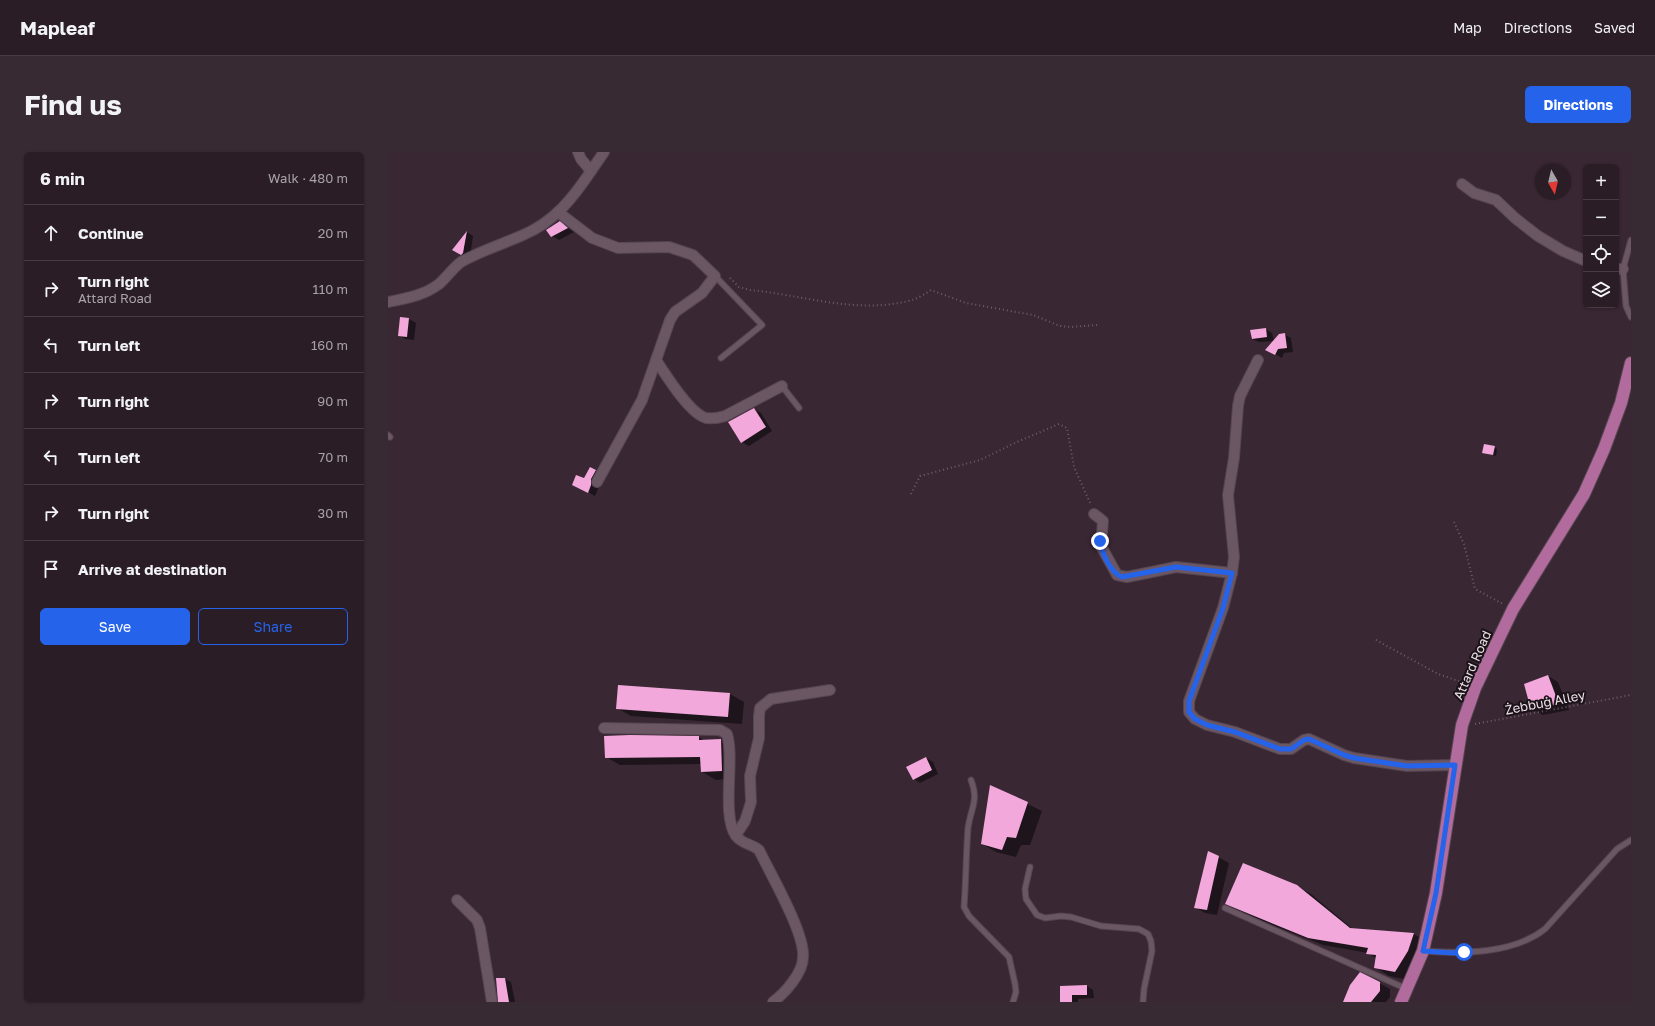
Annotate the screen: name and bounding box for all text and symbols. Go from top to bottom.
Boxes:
text: Mapleaf [20,16,95,39]
text: Map [1453,19,1482,36]
text: Directions [1504,19,1572,36]
text: Saved [1594,19,1635,36]
button: Directions [1525,86,1631,123]
text: Find us [24,88,122,121]
north arrow [1535,164,1571,200]
map controls [1583,164,1619,308]
button: + [1583,164,1619,200]
text: 6 min [40,168,85,189]
text: Walk · 480 m [268,170,348,186]
button: − [1583,200,1619,236]
icon: ahead [40,222,62,244]
text: Continue [78,224,144,242]
text: 20 m [318,225,348,241]
button: locate [1583,236,1619,272]
text: Turn right [78,272,149,290]
button: layers [1583,272,1619,308]
icon: right [40,278,62,300]
text: 110 m [313,281,348,297]
text: Attard Road [78,290,152,306]
icon: left [40,334,62,356]
text: Turn left [78,336,140,354]
text: 160 m [311,337,348,353]
icon: right [40,390,62,412]
text: Turn right [78,392,149,410]
text: 90 m [317,393,348,409]
icon: left [40,446,62,468]
text: Turn left [78,448,140,466]
text: 70 m [318,449,348,465]
icon: right [40,502,62,524]
text: Turn right [78,504,149,522]
text: 30 m [318,505,348,521]
route end [1091,532,1109,550]
icon: arrive [40,558,62,580]
text: Arrive at destination [78,560,227,578]
button: Save [40,608,190,645]
button: Share [198,608,348,645]
street label: Attard Road [1450,628,1494,702]
street label: Żebbuġ Alley [1504,686,1587,718]
route start [1455,943,1473,961]

